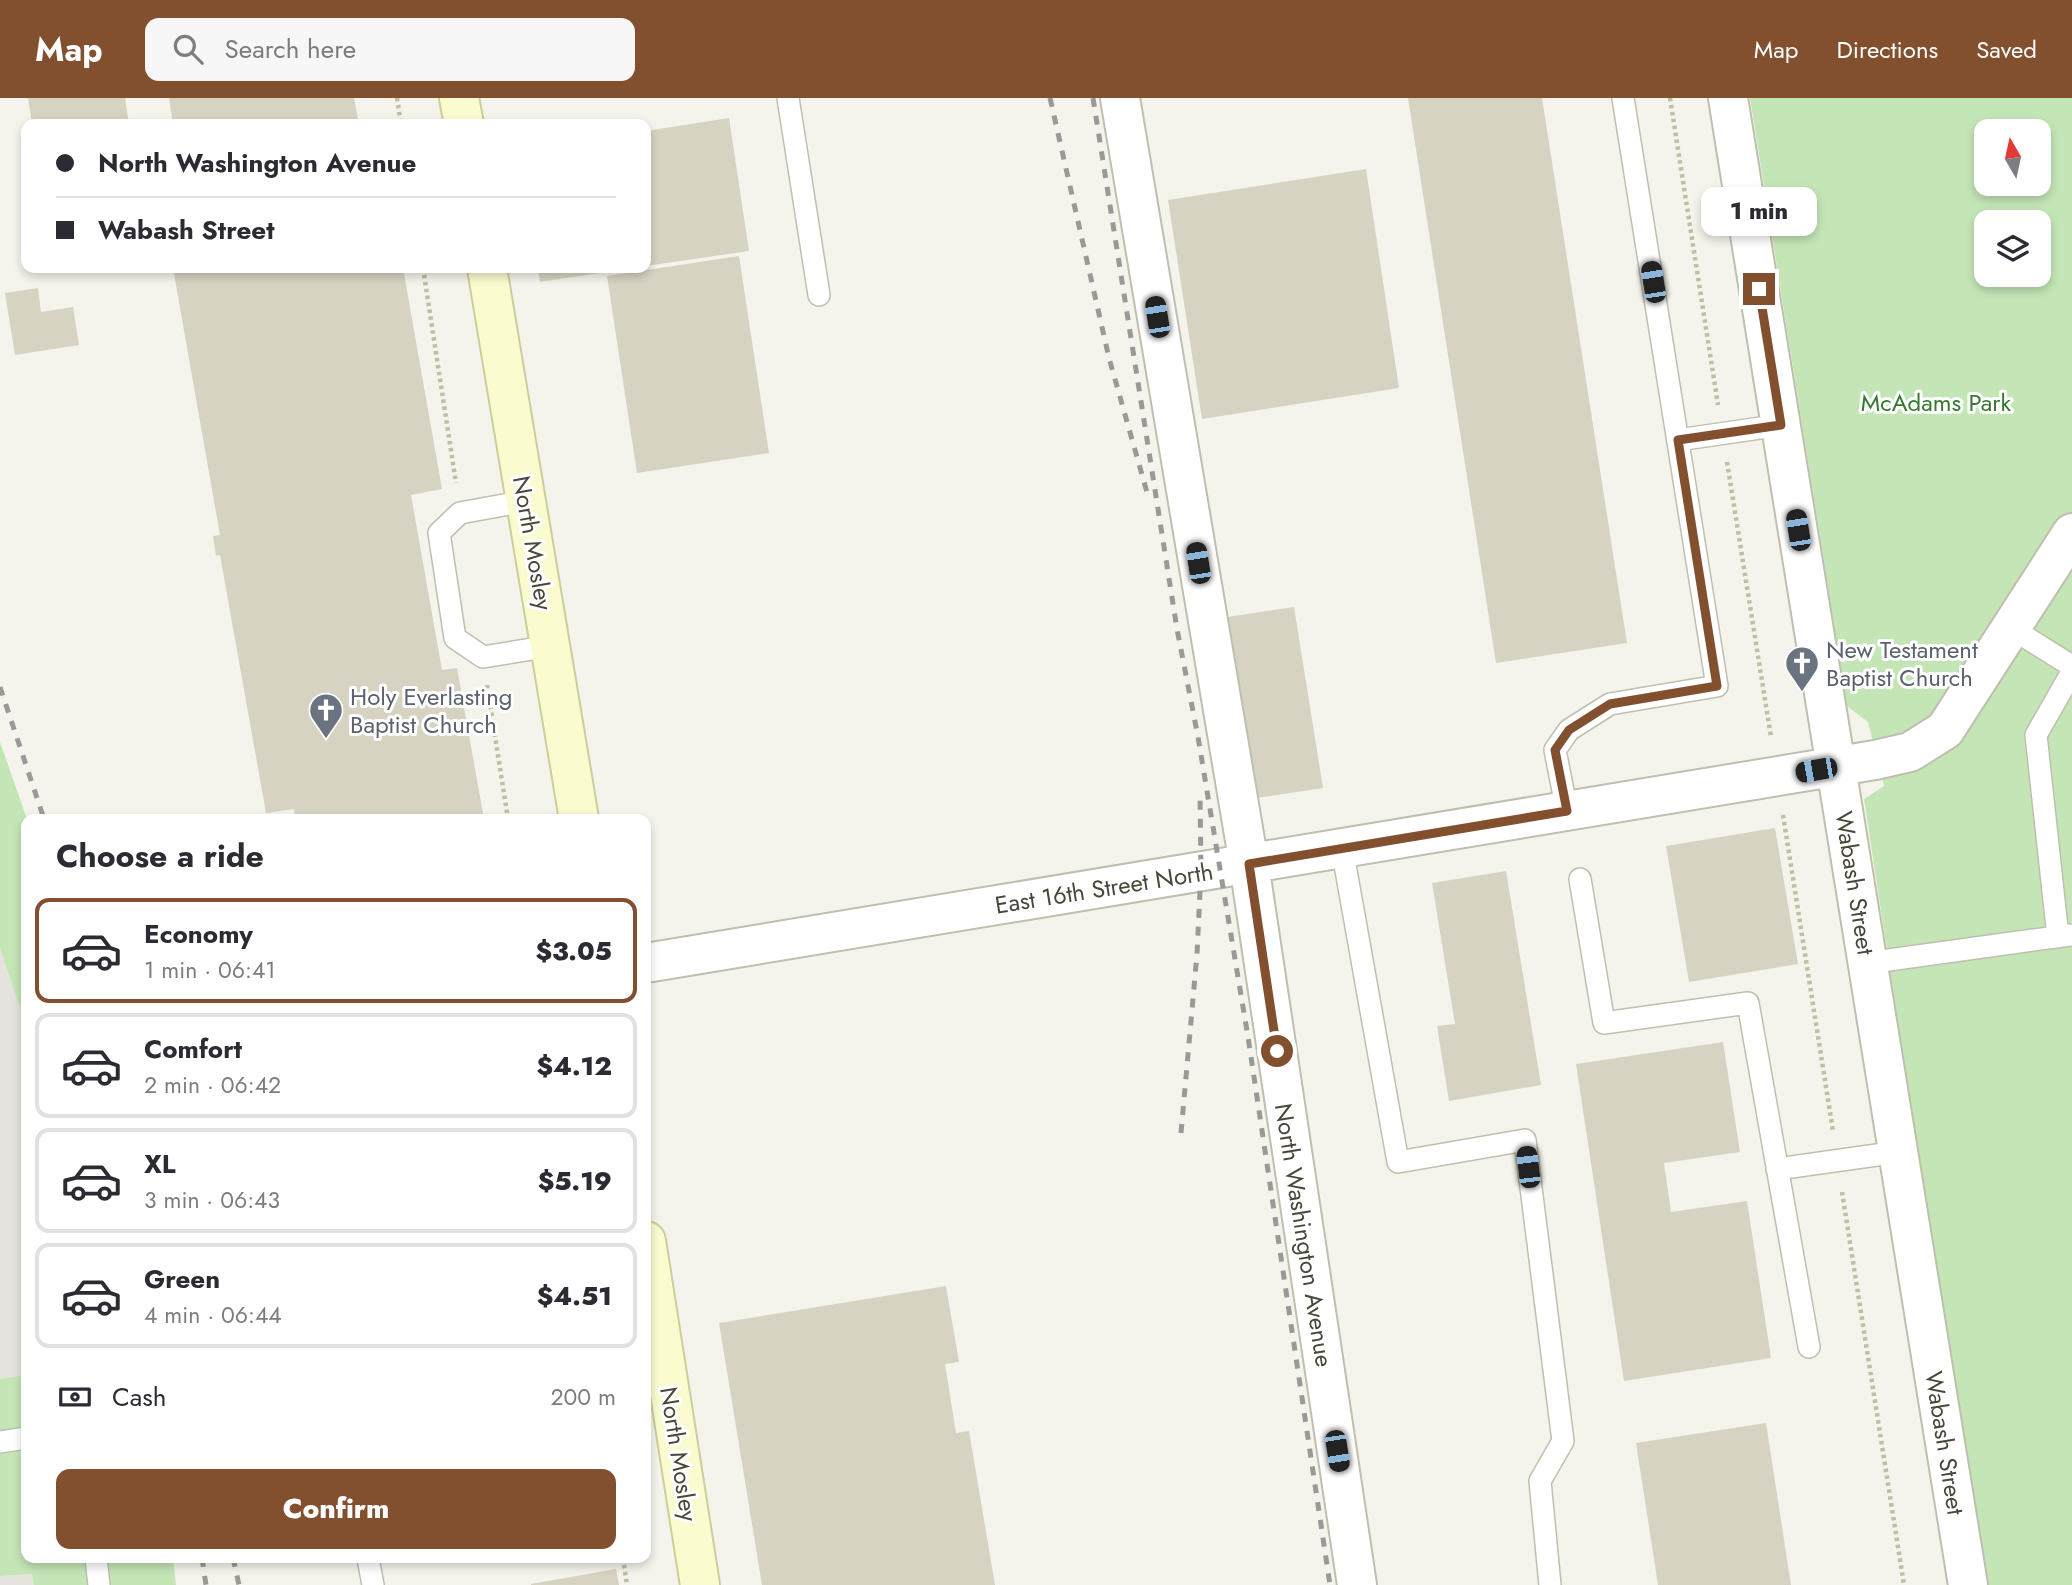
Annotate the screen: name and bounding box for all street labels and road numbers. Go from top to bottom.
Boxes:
street label: North Mosley [504,473,562,613]
street label: Wabash Street [1826,809,1884,958]
street label: East 16th Street North [992,853,1216,923]
street label: North Washington Avenue [1266,1101,1342,1369]
street label: Wabash Street [1916,1369,1974,1518]
street label: North Mosley [651,1384,707,1524]

